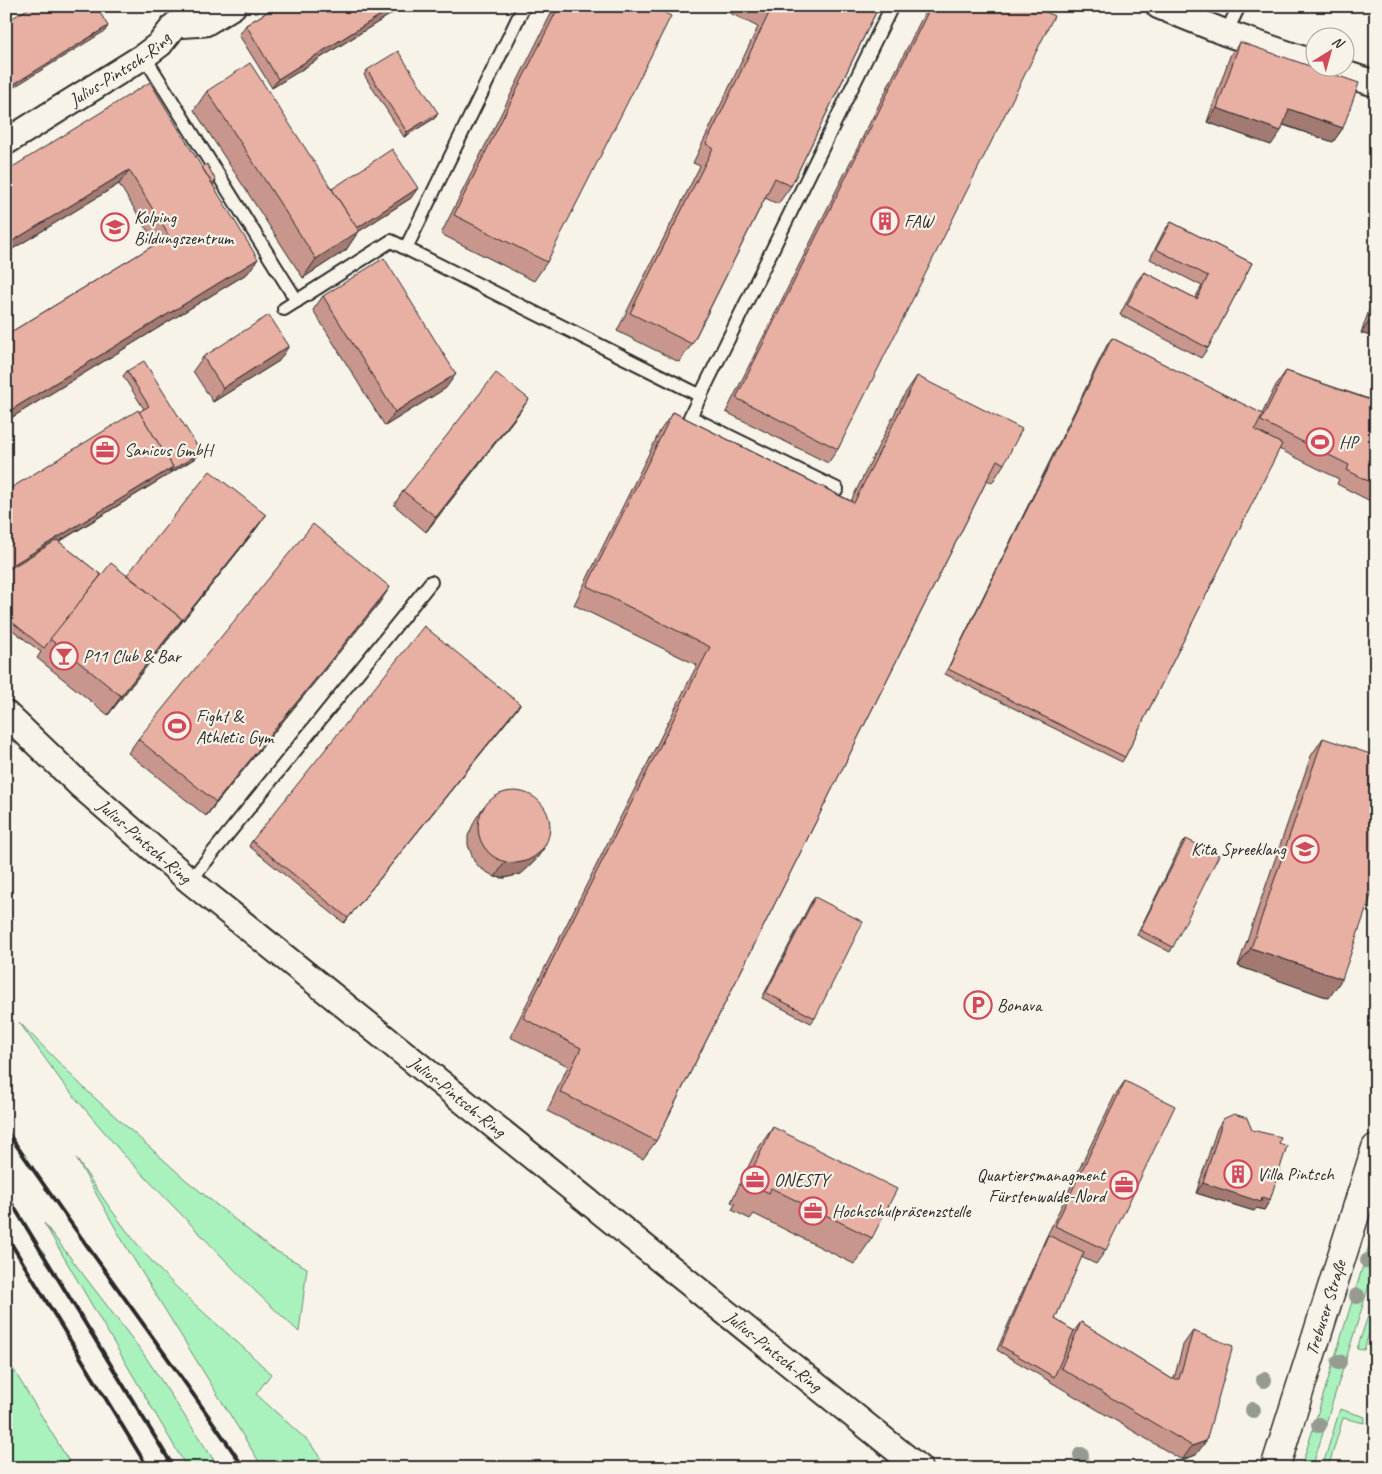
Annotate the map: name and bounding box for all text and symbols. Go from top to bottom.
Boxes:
street label: Julius-Pintsch-Ring [64,27,176,111]
north arrow [1304,28,1354,78]
text: N [1329,33,1348,53]
place label: Kolping Bildungszentrum [134,206,235,249]
building icon: FAW [870,206,900,236]
place label: FAW [904,210,935,232]
school or university icon: Kolping Bildungszentrum [100,212,130,242]
sports icon: HP [1305,427,1335,457]
place label: HP [1339,431,1360,453]
office icon: Sanicus GmbH [90,435,120,465]
place label: Sanicus GmbH [124,439,215,461]
bar icon: P11 Club & Bar [49,641,79,671]
place label: P11 Club & Bar [83,645,183,667]
place label: Fight & Athletic Gym [196,705,275,748]
sports icon: Fight & Athletic Gym [162,711,192,741]
street label: Julius-Pintsch-Ring [92,794,197,889]
school or university icon: Kita Spreeklang [1290,834,1320,864]
place label: Kita Spreeklang [1191,838,1288,860]
parking icon: Bonava [963,990,993,1020]
place label: Bonava [997,994,1043,1016]
street label: Julius-Pintsch-Ring [404,1050,511,1143]
building icon: Villa Pintsch [1223,1159,1253,1189]
place label: Villa Pintsch [1257,1163,1336,1185]
place label: Quartiersmanagment Fürstenwalde-Nord [977,1164,1108,1207]
office icon: ONESTY [740,1165,770,1195]
place label: ONESTY [774,1169,833,1191]
office icon: Quartiersmanagment Fürstenwalde-Nord [1109,1170,1139,1200]
office icon: Hochschulpräsenzstelle [798,1196,828,1226]
place label: Hochschulpräsenzstelle [832,1200,971,1222]
street label: Trebuser Straße [1300,1256,1351,1358]
street label: Julius-Pintsch-Ring [720,1305,828,1397]

